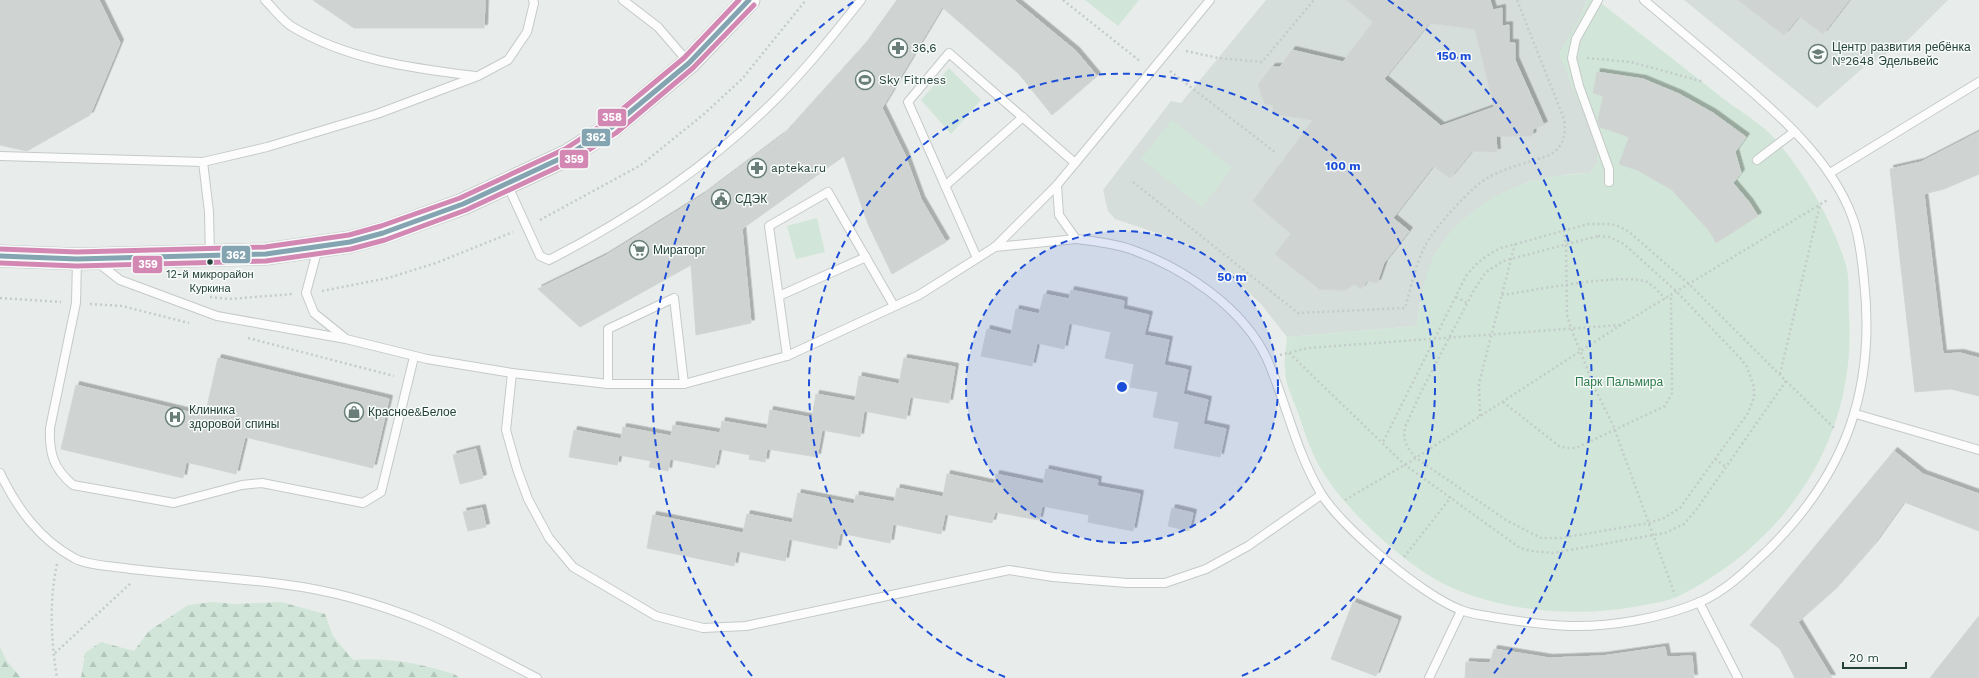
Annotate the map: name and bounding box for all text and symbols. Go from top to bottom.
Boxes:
pharmacy icon: 36,6 [887,37,909,59]
place label: Центр развития ребёнка №2648 Эдельвейс [1832,40,1971,68]
place label: 36,6 [912,41,937,55]
school or university icon: Центр развития ребёнка №2648 Эдельвейс [1807,43,1829,65]
text: 150 m [1437,49,1471,63]
sports icon: Sky Fitness [854,69,876,91]
place label: Sky Fitness [879,73,946,87]
line badge: 358 [597,108,627,127]
text: 358 [602,111,622,124]
line badge: 362 [581,128,611,147]
text: 362 [586,131,606,144]
line badge: 359 [559,149,589,169]
text: 359 [564,153,584,166]
pharmacy icon: apteka.ru [746,157,768,179]
text: 100 m [1325,159,1361,173]
place label: apteka.ru [771,161,826,175]
public building icon: СДЭК [710,188,732,210]
place label: СДЭК [735,192,767,206]
supermarket icon: Мираторг [628,239,650,261]
place label: Мираторг [653,243,706,257]
line badge: 362 [221,245,251,264]
text: 362 [226,249,246,262]
line badge: 359 [132,255,163,274]
marker: 12-й микрорайон Куркина [205,257,215,267]
text: 359 [138,258,158,271]
place label: 12-й микрорайон Куркина [166,268,254,295]
text: 50 m [1217,270,1247,284]
park label: Парк Пальмира [1575,375,1663,389]
centre of rings [1115,380,1129,394]
shop icon: Красное&Белое [343,401,365,423]
place label: Клиника здоровой спины [189,403,279,431]
place label: Красное&Белое [368,405,457,419]
hospital icon: Клиника здоровой спины [164,406,186,428]
scale bar [1843,644,1906,670]
text: 20 m [1849,651,1879,665]

